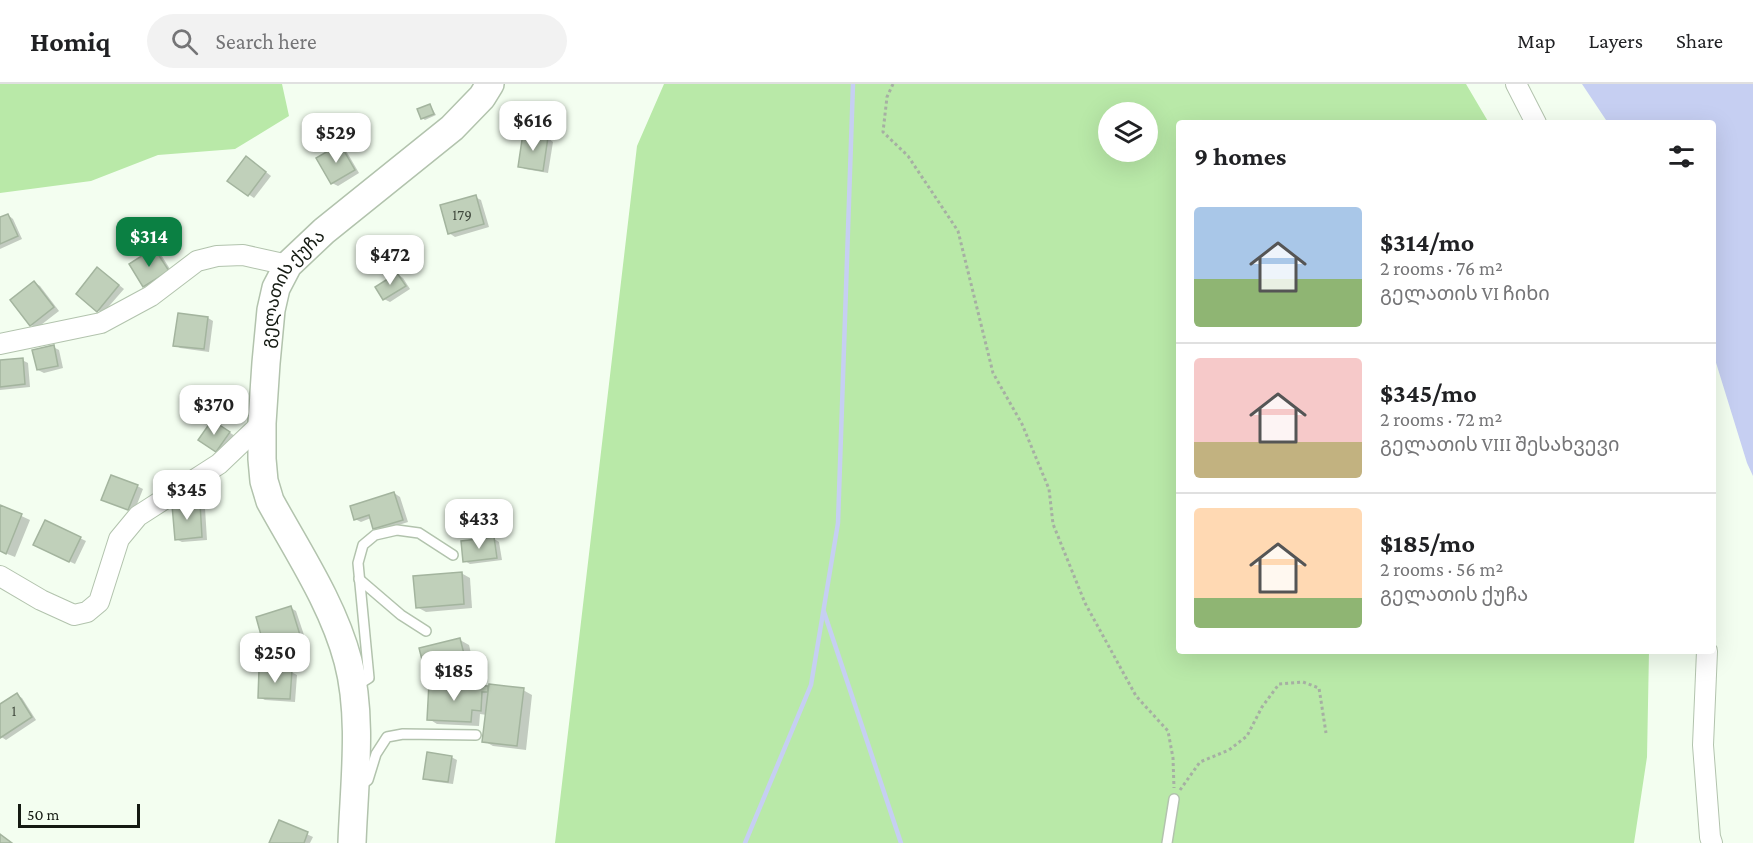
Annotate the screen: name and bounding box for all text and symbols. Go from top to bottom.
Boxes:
search box [147,14,567,68]
icon: search [168,25,201,58]
text: Homiq [30,26,111,57]
text: Search here [216,29,317,54]
text: Map [1517,29,1556,53]
text: Layers [1589,29,1643,53]
text: Share [1676,29,1723,53]
pin: $616 [497,101,569,152]
map controls [1098,102,1158,162]
button: layers [1098,102,1158,162]
text: $616 [513,109,553,131]
pin: $529 [300,113,372,164]
text: $529 [316,121,356,143]
icon: filters [1665,140,1698,173]
text: 9 homes [1194,142,1286,171]
house number: 179 [452,207,472,223]
pin: $314 [113,217,185,268]
text: $314 [130,225,168,247]
street label: გელათის ქუჩა [257,226,329,349]
text: $314/mo [1380,228,1474,257]
icon: home [1242,231,1314,303]
pin: $472 [354,235,426,286]
text: $472 [370,243,410,265]
text: 2 rooms · 76 m² [1380,257,1503,279]
text: გელათის VI ჩიხი [1380,282,1550,304]
text: $345/mo [1380,379,1477,408]
icon: home [1242,382,1314,454]
pin: $370 [178,385,250,436]
text: $370 [193,393,235,415]
text: 2 rooms · 72 m² [1380,408,1502,430]
text: გელათის VIII შესახვევი [1380,433,1619,455]
pin: $345 [151,470,223,521]
text: $345 [167,478,207,500]
pin: $433 [443,499,515,550]
text: $433 [459,507,499,529]
text: $185/mo [1380,529,1475,558]
icon: home [1242,532,1314,604]
text: 2 rooms · 56 m² [1380,558,1503,580]
text: გელათის ქუჩა [1380,583,1528,605]
pin: $250 [239,633,311,684]
text: $250 [254,641,296,663]
pin: $185 [418,651,490,702]
text: $185 [435,659,473,681]
house number: 1 [12,703,17,719]
scale bar [18,801,140,828]
text: 50 m [27,806,59,823]

